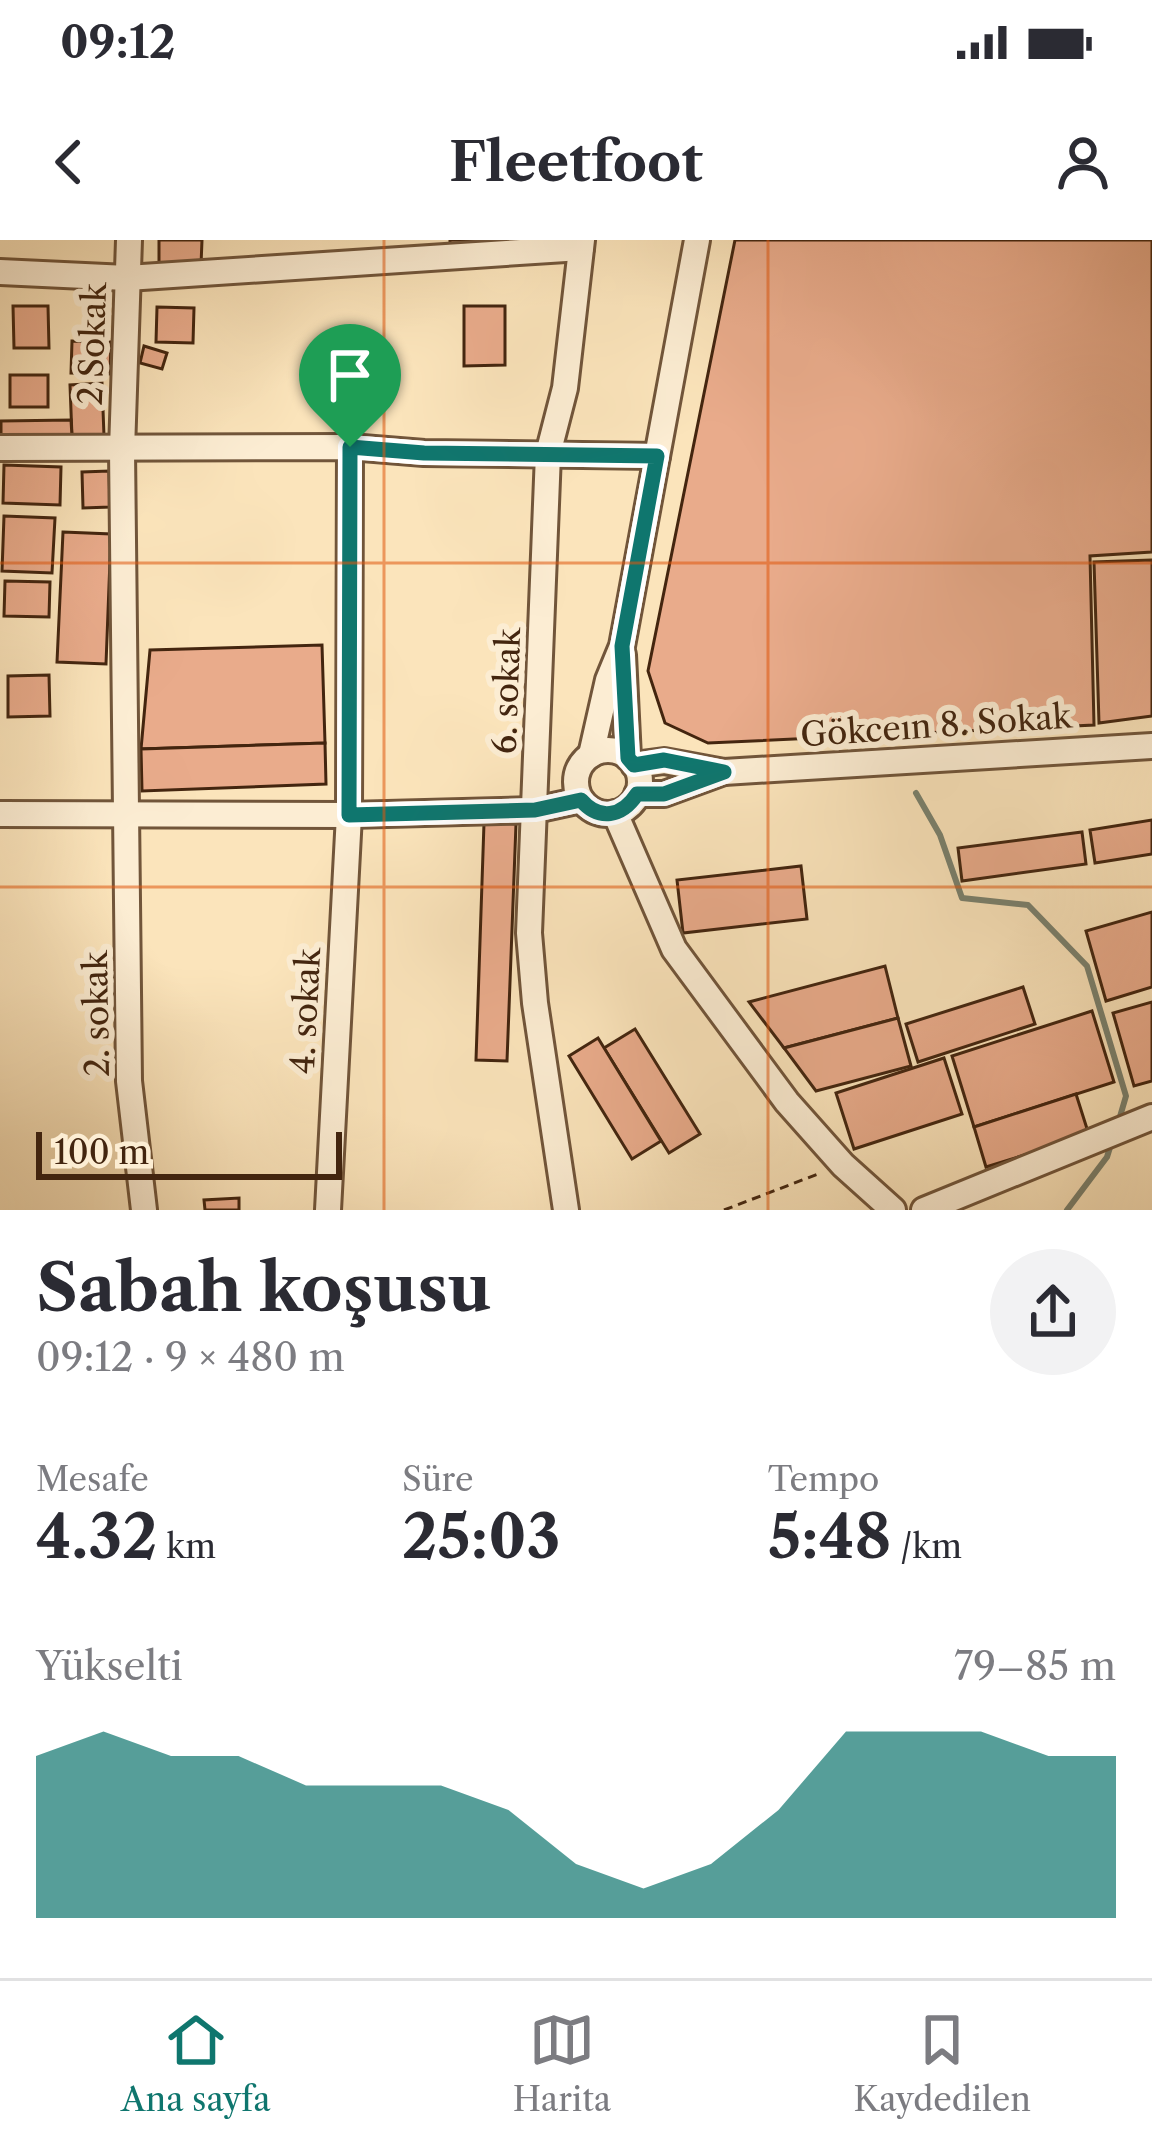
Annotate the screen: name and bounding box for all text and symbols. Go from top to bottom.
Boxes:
text: 09:12 [60,14,176,70]
icon: back [36,129,102,195]
text: Fleetfoot [449,129,703,195]
icon: person [1050,129,1116,195]
street label: 2 Sokak [70,280,115,406]
pin [299,324,401,447]
icon: arrive [317,342,383,408]
street label: 6. sokak [484,625,529,755]
street label: Gökceın 8. Sokak [799,695,1075,755]
street label: 4. sokak [282,945,329,1075]
street label: 2. sokak [75,949,118,1077]
scale bar [36,1126,342,1179]
text: 100 m [54,1132,149,1173]
text: Sabah koşusu [36,1247,492,1328]
button: share [990,1249,1116,1375]
text: 09:12 · 9 × 480 m [36,1333,345,1381]
text: Mesafe [36,1459,149,1500]
text: Süre [402,1459,474,1500]
text: Tempo [768,1459,879,1500]
text: 4.32 [36,1500,158,1574]
text: 25:03 [402,1500,561,1574]
text: 5:48 [768,1500,891,1574]
text: km [158,1526,216,1567]
text: /km [891,1526,962,1567]
text: Yükselti [36,1642,183,1690]
text: 79–85 m [954,1642,1116,1690]
tab: Ana sayfa [121,2007,271,2120]
tab: Harita [513,2007,611,2120]
tab: Kaydedilen [853,2007,1031,2120]

